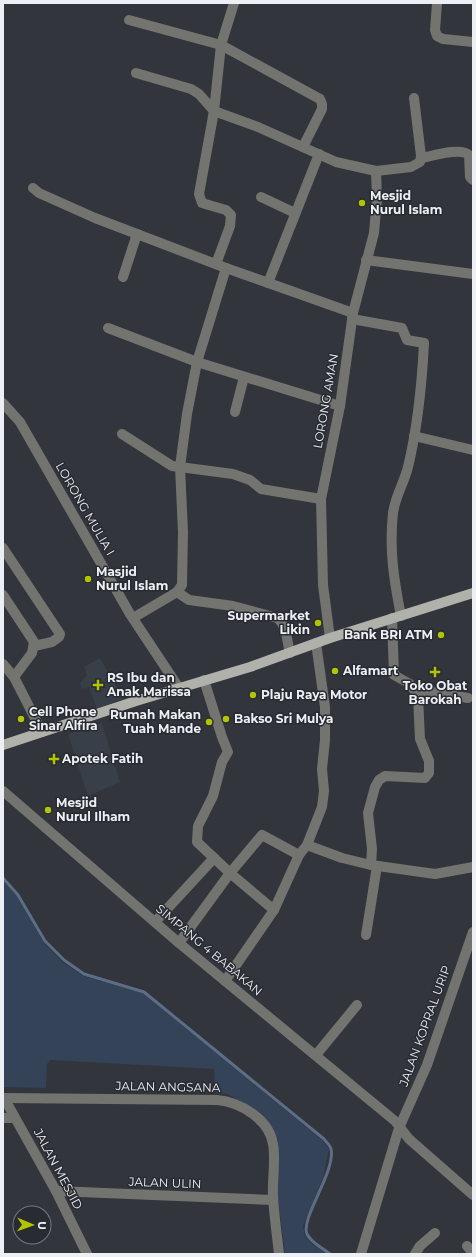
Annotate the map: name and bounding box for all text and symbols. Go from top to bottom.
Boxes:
place label: Mesjid Nurul Islam [370,188,442,217]
marker: Mesjid Nurul Islam [357,198,367,208]
street label: LORONG AMAN [310,352,341,450]
street label: LORONG MULIA I [53,460,118,558]
place label: Masjid Nurul Islam [96,564,168,593]
marker: Masjid Nurul Islam [83,574,93,584]
place label: Supermarket Likin [228,608,311,637]
marker: Supermarket Likin [313,618,323,628]
place label: Bank BRI ATM [344,627,433,642]
marker: Bank BRI ATM [436,630,446,640]
place label: Alfamart [342,663,399,678]
marker: Alfamart [330,666,340,676]
marker: Toko Obat Barokah [430,667,440,677]
place label: RS Ibu dan Anak Marissa [106,670,191,699]
place label: Toko Obat Barokah [403,678,468,707]
marker: RS Ibu dan Anak Marissa [92,679,104,691]
place label: Plaju Raya Motor [261,687,367,702]
marker: Plaju Raya Motor [248,690,258,700]
place label: Cell Phone Sinar Alfira [29,704,98,733]
place label: Rumah Makan Tuah Mande [110,707,201,736]
place label: Bakso Sri Mulya [234,711,333,726]
marker: Cell Phone Sinar Alfira [16,714,26,724]
marker: Bakso Sri Mulya [221,714,231,724]
marker: Rumah Makan Tuah Mande [204,717,214,727]
place label: Apotek Fatih [61,751,143,766]
marker: Apotek Fatih [49,754,59,764]
place label: Mesjid Nurul Ilham [56,795,130,824]
marker: Mesjid Nurul Ilham [43,805,53,815]
street label: SIMPANG 4 BABAKAN [153,901,266,998]
street label: JALAN KOPRAL URIP [395,963,453,1089]
street label: JALAN ANGSANA [114,1078,221,1095]
street label: JALAN MESJID [30,1125,86,1212]
street label: JALAN ULIN [127,1174,202,1191]
north arrow [12,1205,52,1245]
text: U [35,1221,49,1230]

